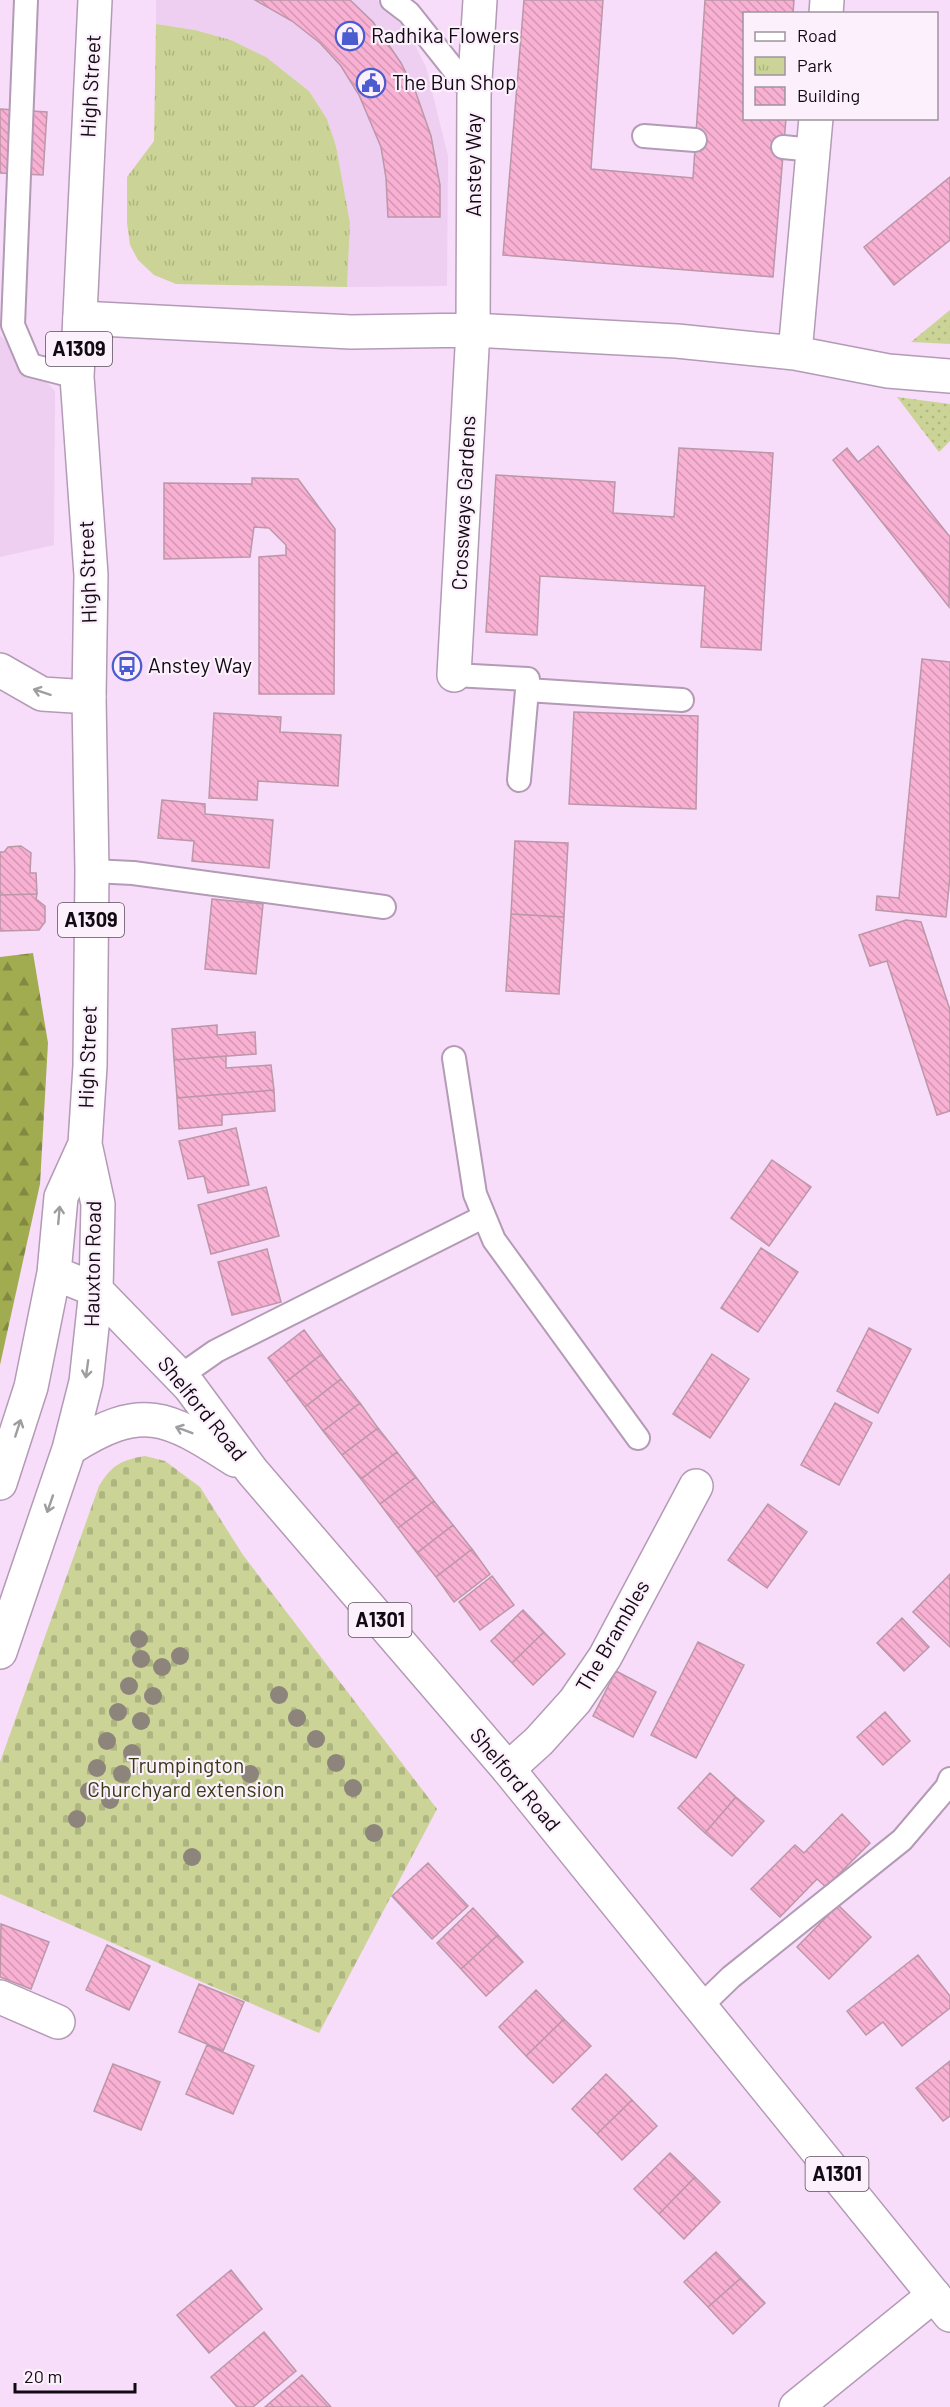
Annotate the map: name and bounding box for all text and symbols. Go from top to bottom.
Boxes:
legend [743,12,938,120]
shop icon: Radhika Flowers [334,20,366,52]
place label: Radhika Flowers [371,22,519,47]
text: Road [797,24,837,46]
street label: High Street [74,34,105,138]
text: Park [797,54,832,76]
public building icon: The Bun Shop [355,67,387,99]
place label: The Bun Shop [392,69,517,94]
text: Building [797,84,860,106]
street label: Anstey Way [460,113,485,217]
road number: A1309 [46,332,112,366]
street label: Crossways Gardens [445,415,480,591]
street label: High Street [72,520,101,624]
bus stop icon: Anstey Way [111,650,143,682]
place label: Anstey Way [148,652,252,677]
one-way arrow [33,686,52,697]
road number: A1309 [58,903,124,937]
street label: High Street [72,1005,101,1109]
street label: Hauxton Road [78,1201,105,1327]
one-way arrow [54,1205,65,1225]
street label: Shelford Road [153,1351,253,1465]
one-way arrow [82,1359,93,1378]
one-way arrow [13,1419,24,1438]
one-way arrow [175,1423,194,1434]
one-way arrow [44,1495,55,1513]
street label: The Brambles [570,1575,654,1696]
road number: A1301 [348,1603,412,1637]
street label: Shelford Road [466,1722,567,1836]
park label: Trumpington Churchyard extension [87,1752,285,1801]
road number: A1301 [806,2157,868,2191]
scale bar [15,2356,135,2394]
text: 20 m [24,2365,62,2387]

